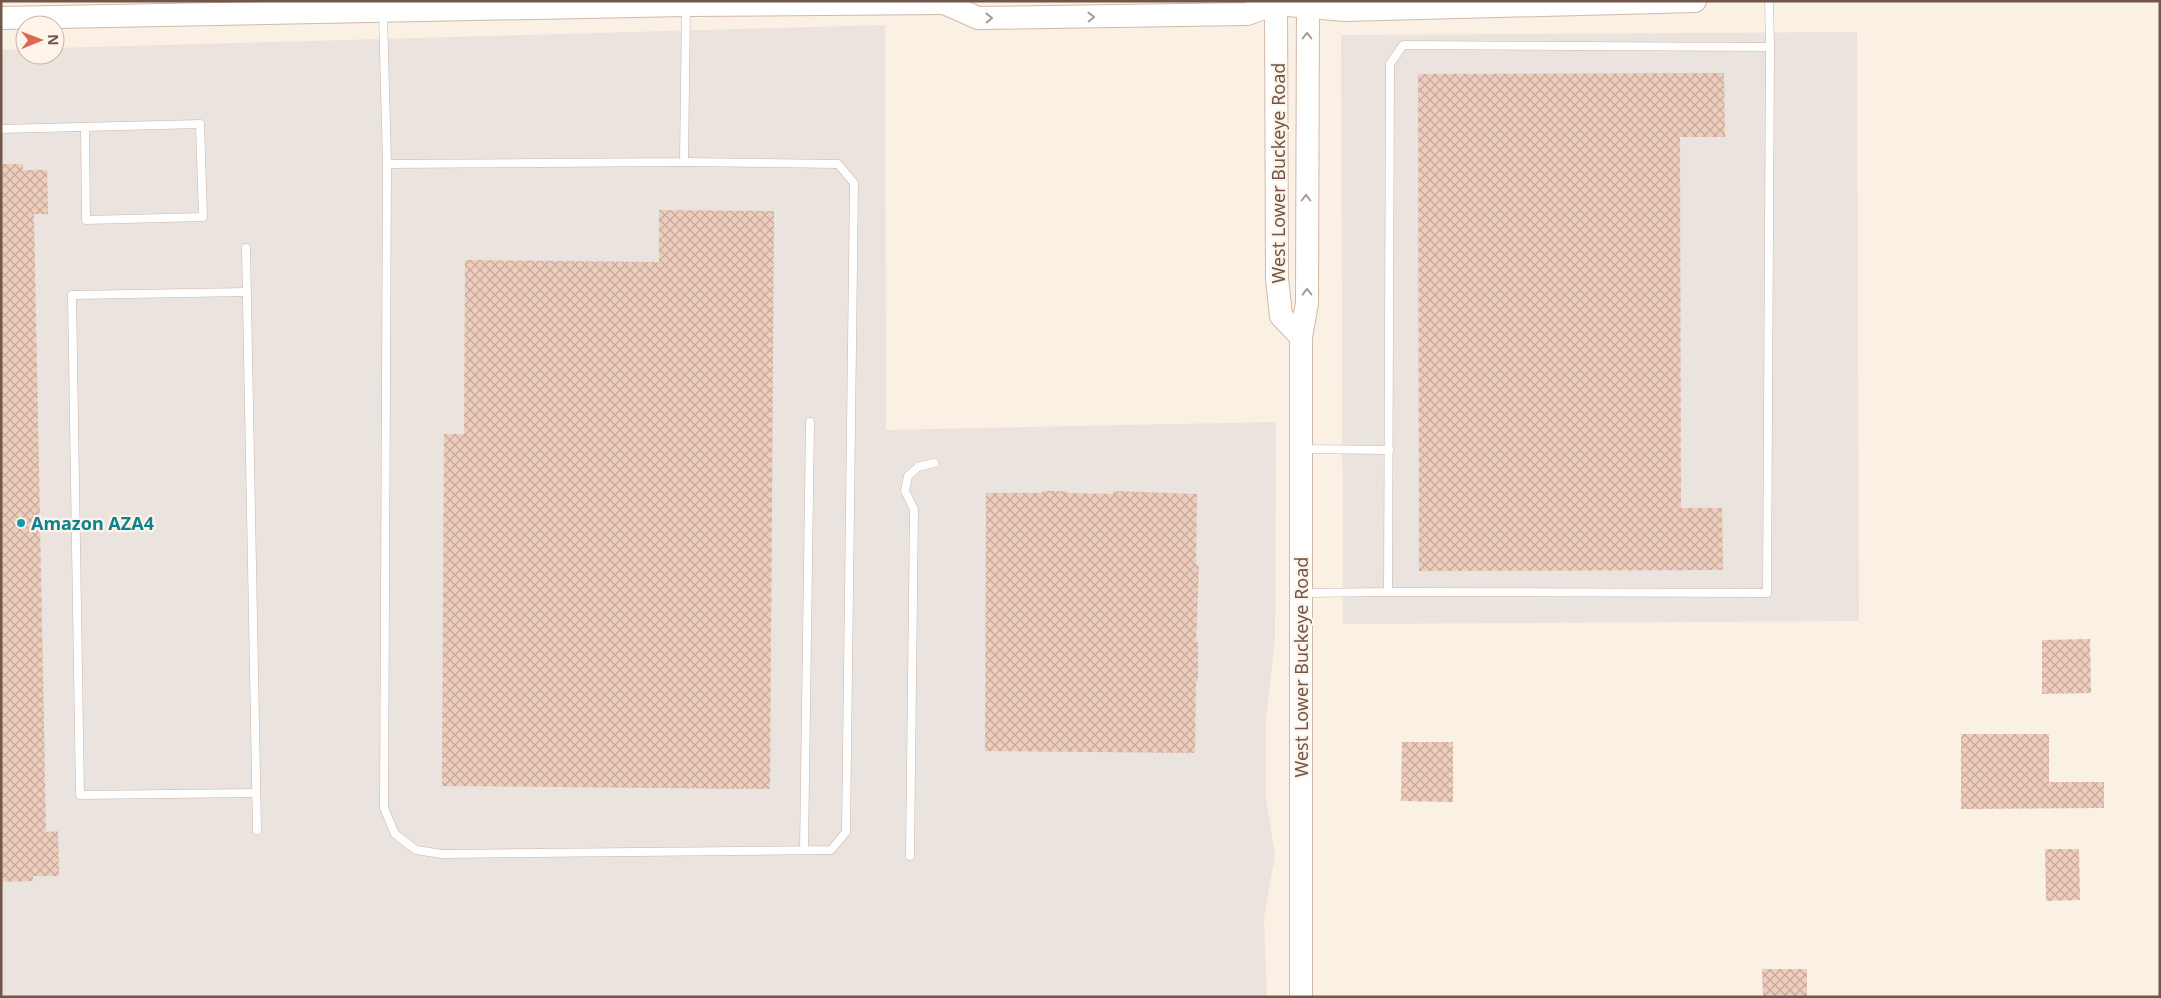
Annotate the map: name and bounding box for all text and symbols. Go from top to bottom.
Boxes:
one-way arrow [1087,11,1095,22]
one-way arrow [986,13,993,23]
north arrow [15,15,65,65]
one-way arrow [1302,31,1312,39]
text: N [44,34,63,46]
street label: West Lower Buckeye Road [1266,63,1290,283]
one-way arrow [1301,194,1311,202]
one-way arrow [1301,288,1312,296]
place label: Amazon AZA4 [31,511,154,535]
marker: Amazon AZA4 [15,517,27,529]
street label: West Lower Buckeye Road [1289,557,1313,777]

